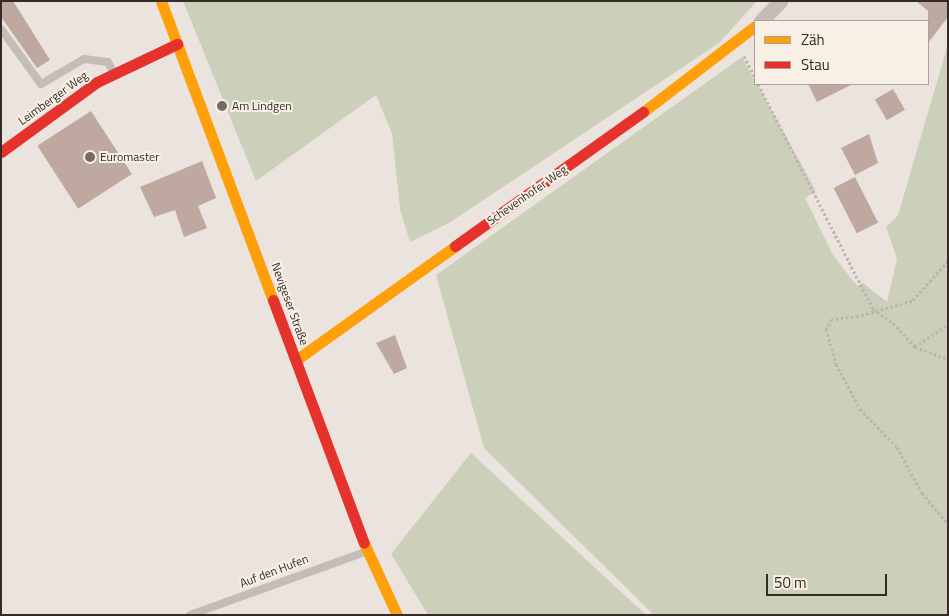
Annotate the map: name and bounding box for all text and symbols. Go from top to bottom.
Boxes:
legend [754,20,929,85]
text: Zäh [801,28,825,51]
text: Stau [801,53,830,76]
street label: Leimberger Weg [15,68,91,128]
place label: Am Lindgen [232,99,292,113]
marker: Am Lindgen [216,100,228,112]
place label: Euromaster [100,150,159,164]
marker: Euromaster [84,151,96,163]
street label: Schevenhofer Weg [484,162,570,228]
street label: Nevigeser Straße [268,261,312,347]
street label: Auf den Hufen [238,551,310,591]
scale bar [769,564,890,596]
text: 50 m [774,571,807,594]

